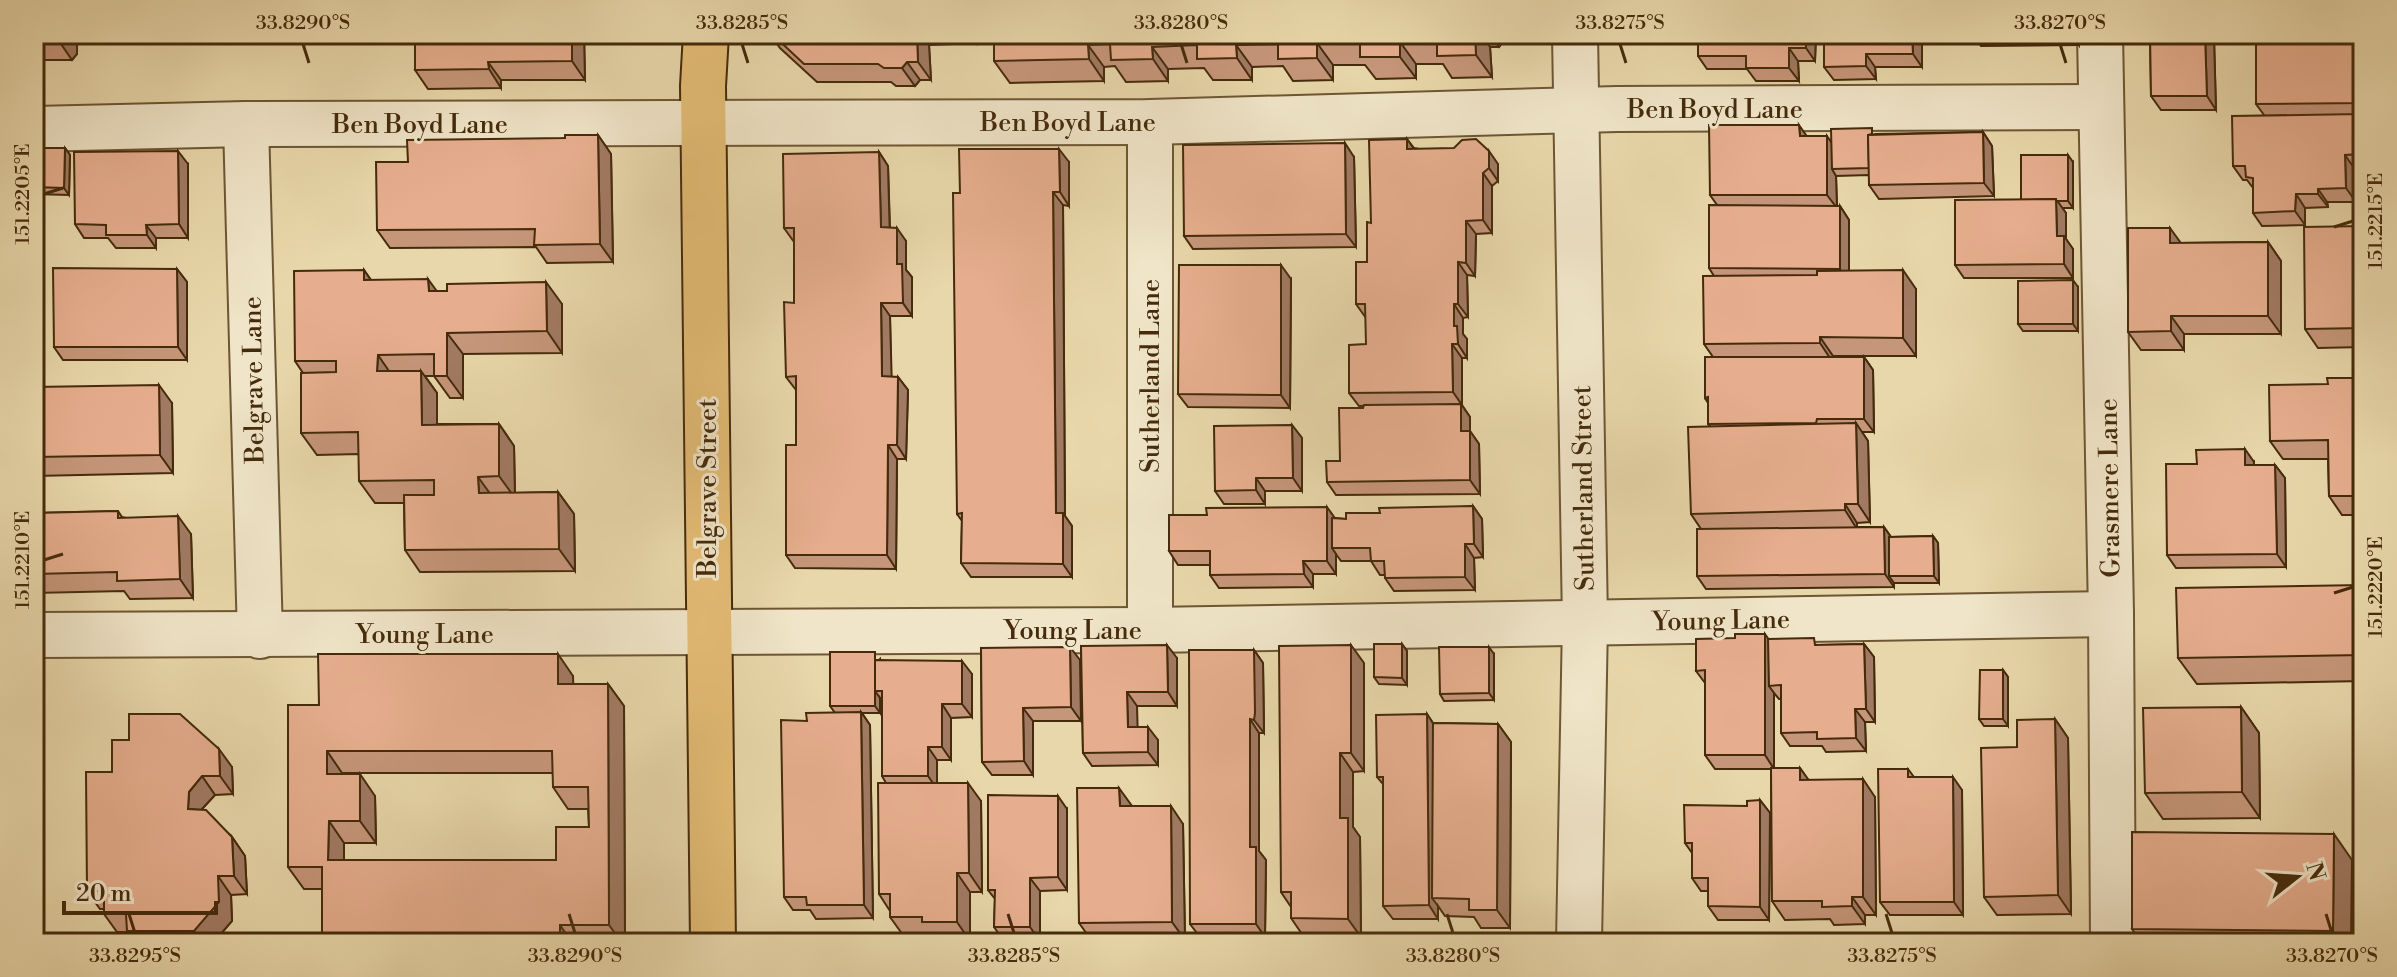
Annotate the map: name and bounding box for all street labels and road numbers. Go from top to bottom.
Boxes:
street label: Ben Boyd Lane [1626,94,1803,126]
street label: Ben Boyd Lane [979,107,1156,139]
street label: Ben Boyd Lane [331,109,508,141]
street label: Sutherland Lane [1135,279,1167,473]
street label: Belgrave Lane [237,296,271,465]
street label: Sutherland Street [1566,385,1602,591]
street label: Grasmere Lane [2092,398,2128,578]
street label: Belgrave Street [692,399,724,578]
street label: Young Lane [1650,604,1790,638]
street label: Young Lane [1002,615,1142,647]
street label: Young Lane [354,619,494,651]

